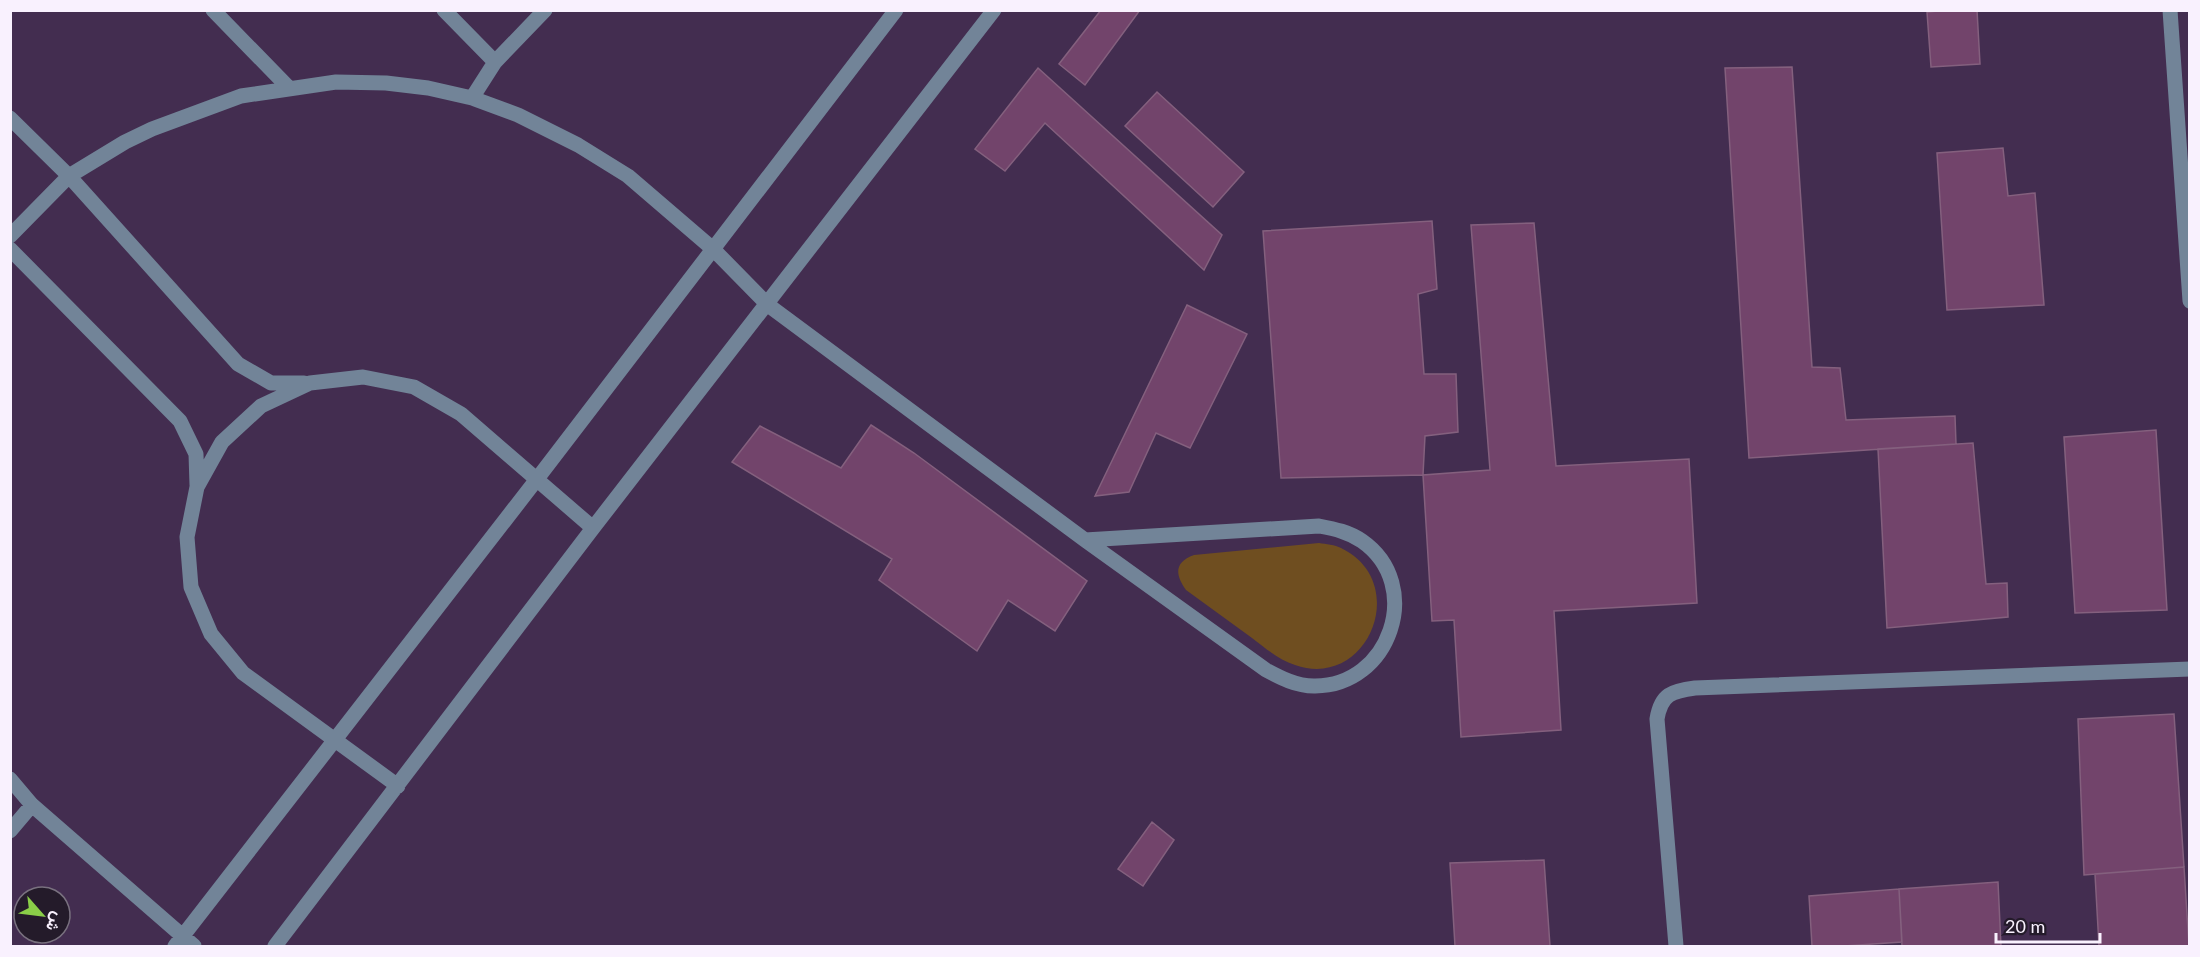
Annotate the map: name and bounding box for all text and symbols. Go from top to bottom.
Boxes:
north arrow [12,885,72,945]
scale bar [1996,906,2100,944]
text: ش [42,909,69,935]
text: 20 m [2005,915,2045,937]

